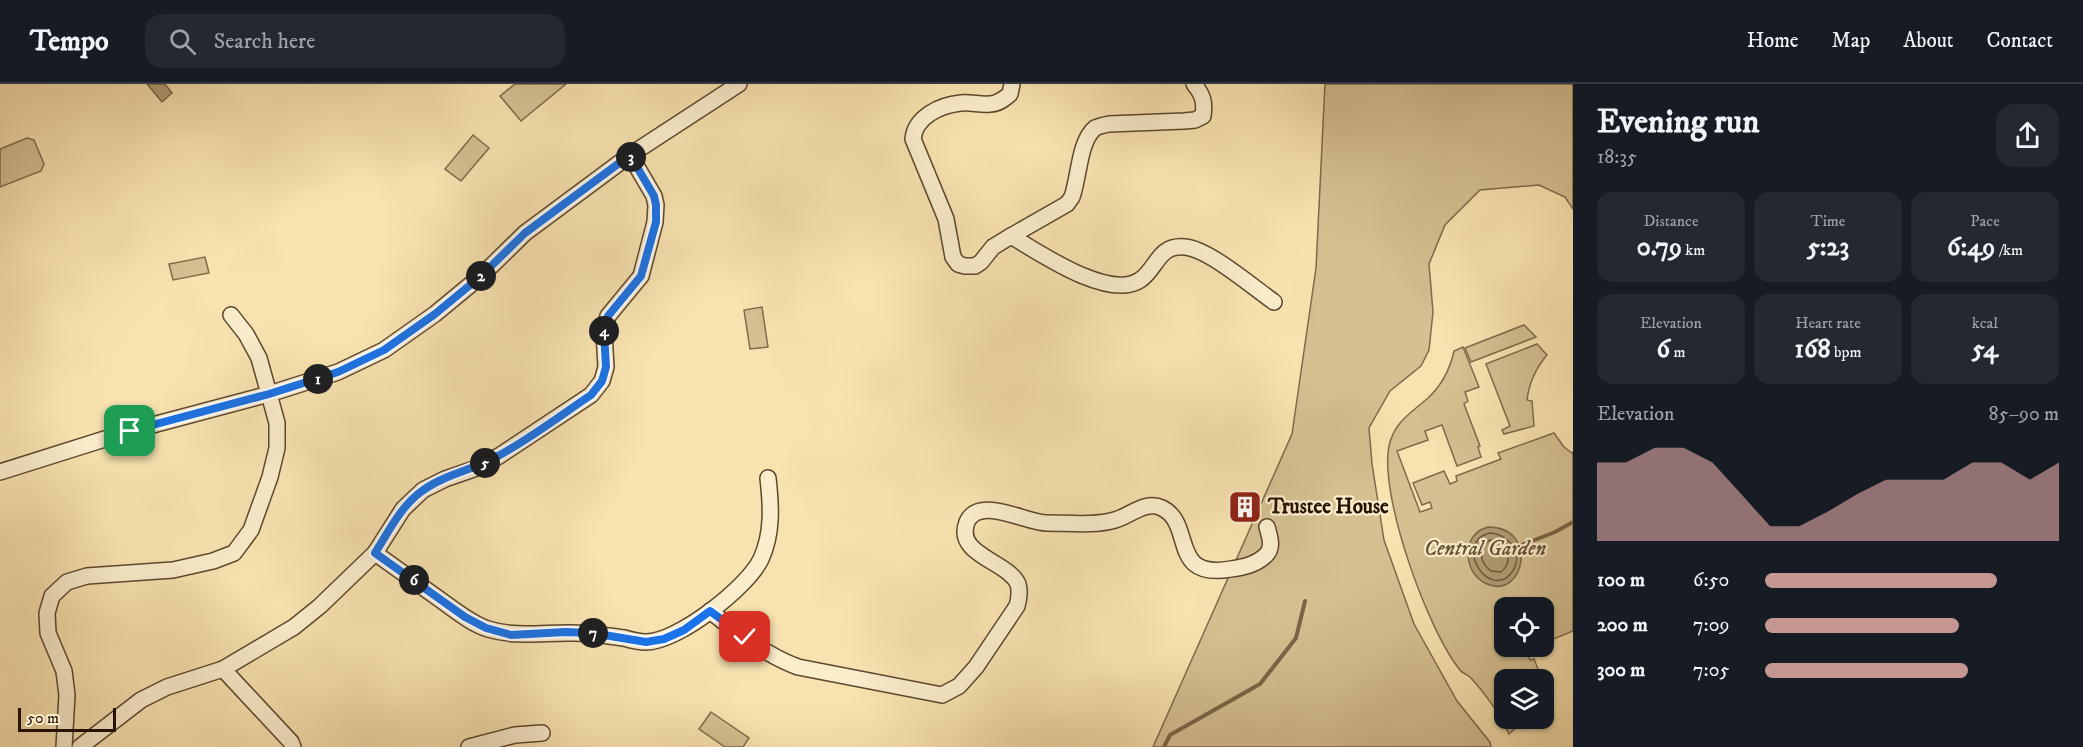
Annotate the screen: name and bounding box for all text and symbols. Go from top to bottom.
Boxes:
search box [145,14,565,68]
text: Tempo [30,24,109,59]
icon: search [166,25,199,58]
text: Search here [214,28,315,55]
text: Home [1747,28,1799,54]
text: Map [1832,28,1870,54]
text: About [1903,28,1954,54]
text: Contact [1987,28,2053,54]
text: Evening run [1597,102,1759,143]
button: share [1996,104,2059,167]
pin: 3 [616,142,646,172]
text: 18:35 [1597,145,1637,170]
text: 3 [628,147,634,167]
text: Distance [1643,211,1699,231]
text: Time [1811,211,1845,231]
text: Pace [1970,211,2000,231]
text: 0.79 [1637,231,1682,264]
text: 5:23 [1807,231,1849,264]
text: 6:49 [1947,231,1995,264]
text: km [1682,240,1705,260]
text: /km [1995,240,2023,260]
pin: 2 [466,261,496,291]
text: 2 [477,266,485,286]
text: Elevation [1640,313,1702,333]
text: Heart rate [1795,313,1861,333]
text: kcal [1972,313,1998,333]
pin: 4 [589,316,619,346]
text: 4 [599,321,609,341]
text: 6 [1657,333,1670,366]
text: 168 [1795,333,1831,366]
text: 54 [1972,333,1998,366]
text: m [1670,342,1686,362]
text: bpm [1831,342,1861,362]
pin: 1 [303,364,333,394]
text: 1 [315,369,321,389]
text: Elevation [1597,402,1674,427]
text: 85–90 m [1988,402,2059,427]
pin [104,405,155,456]
icon: arrive [113,414,146,447]
pin: 5 [470,448,500,478]
text: 5 [481,453,489,473]
building icon: Trustee House [1227,489,1263,525]
place label: Trustee House [1267,494,1389,520]
park label: Central Garden [1424,536,1546,562]
pin: 6 [399,565,429,595]
text: 100 m [1597,568,1645,593]
text: 6:50 [1693,568,1729,593]
text: 6 [410,570,418,590]
map controls [1494,597,1554,729]
button: locate [1494,597,1554,657]
pin [719,611,770,662]
text: 200 m [1597,613,1648,638]
text: 7:09 [1693,613,1730,638]
pin: 7 [578,618,608,648]
icon: check [728,620,761,653]
text: 7 [589,623,597,643]
text: 300 m [1597,658,1645,683]
text: 7:05 [1693,658,1729,683]
button: layers [1494,669,1554,729]
scale bar [18,705,116,732]
text: 50 m [27,708,59,728]

